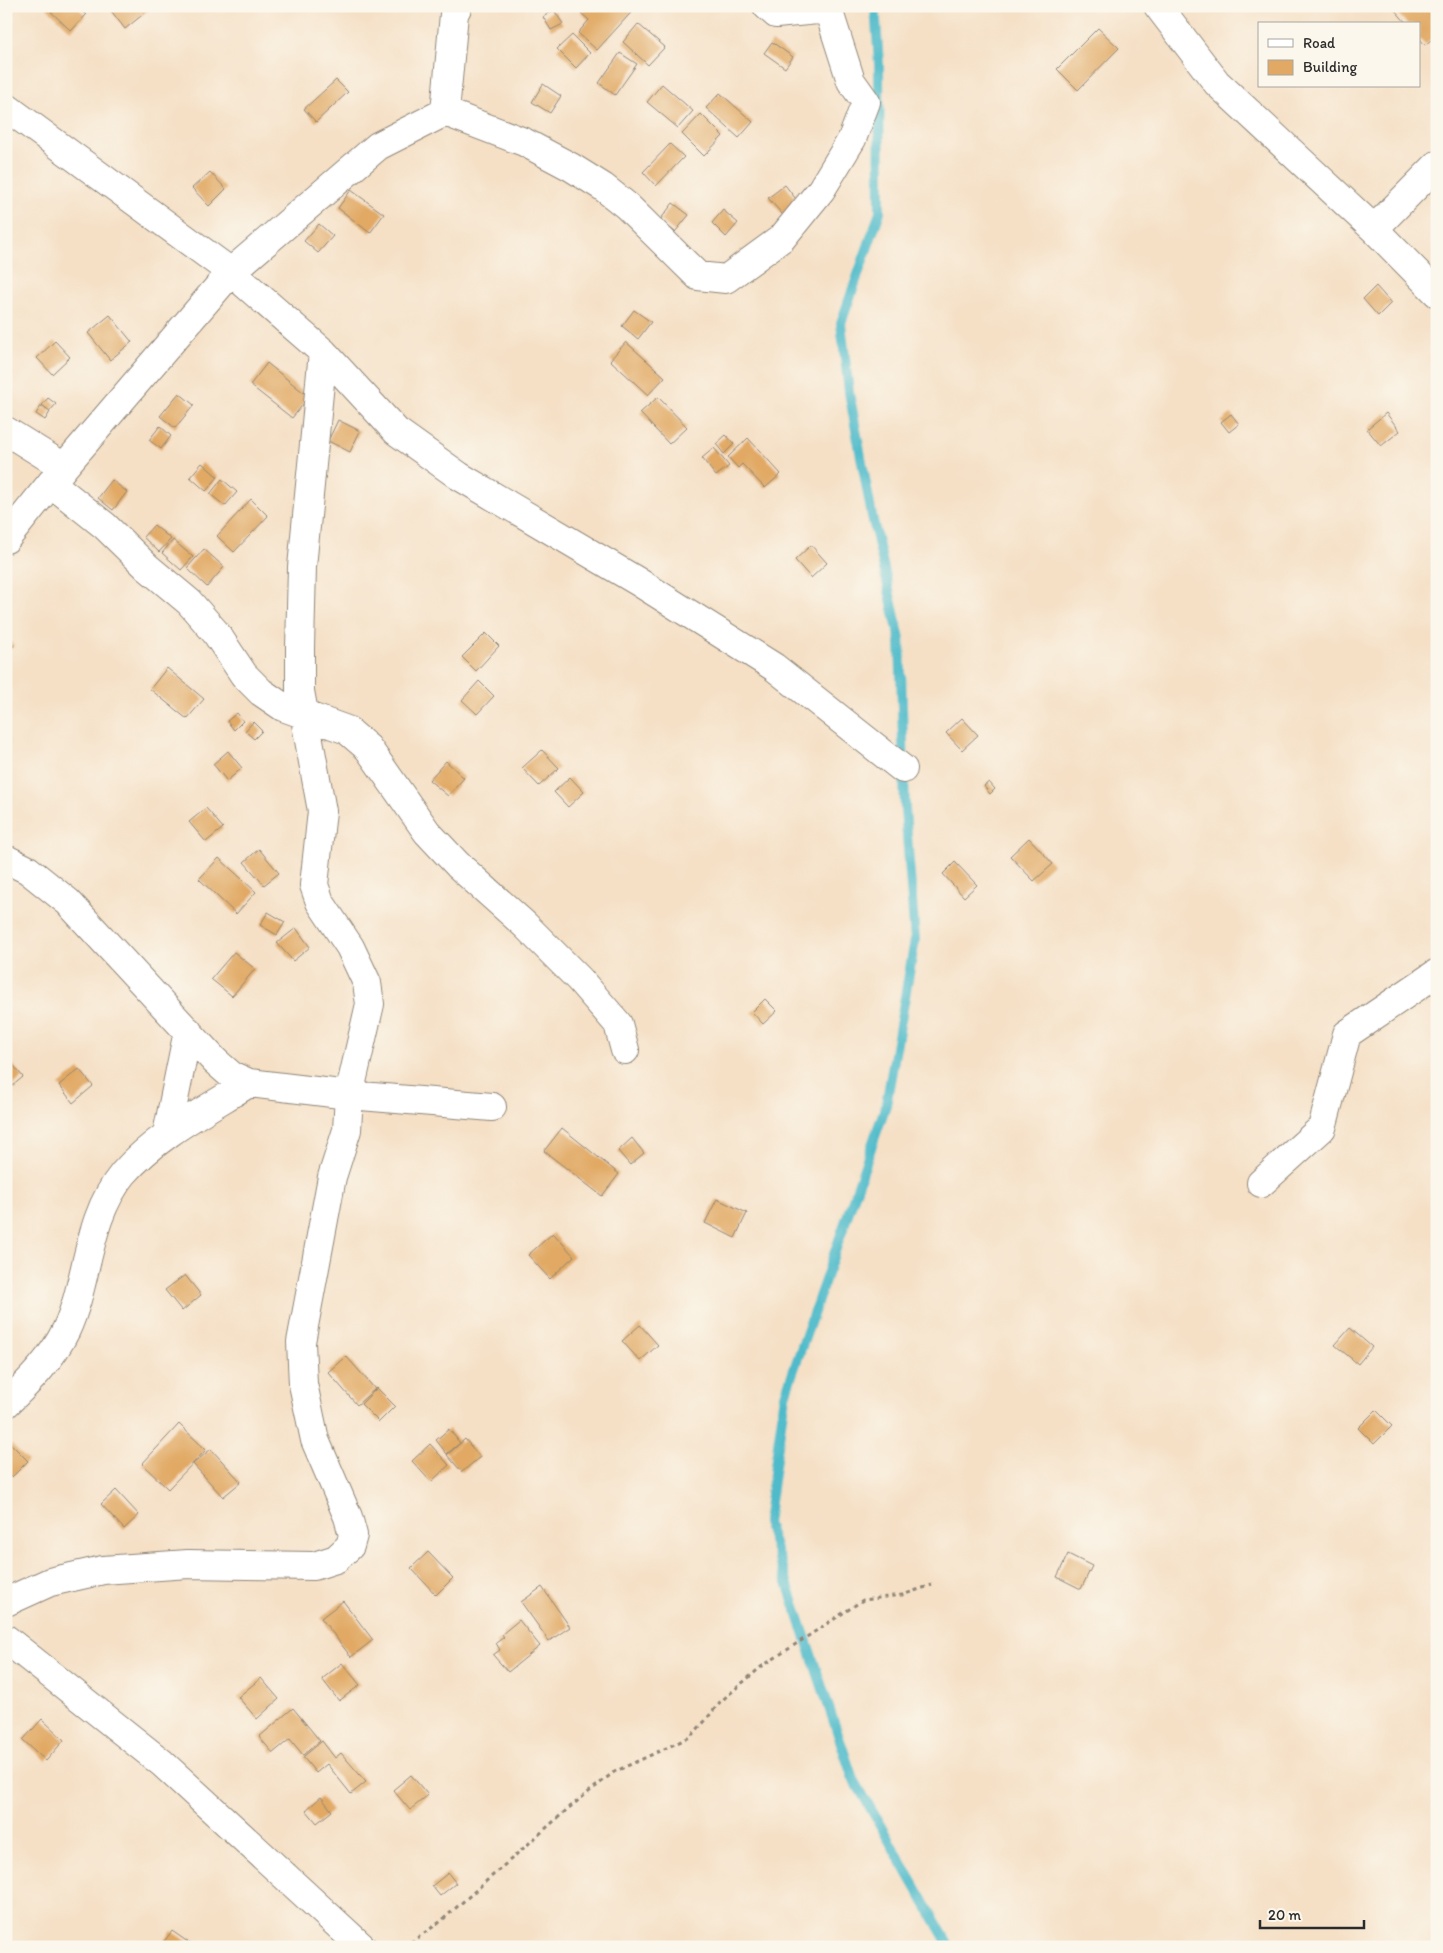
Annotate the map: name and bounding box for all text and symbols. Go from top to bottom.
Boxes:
legend [1258,22,1420,88]
text: Road [1303,34,1336,52]
text: Building [1303,58,1357,76]
scale bar [1260,1898,1364,1930]
text: 20 m [1268,1906,1302,1924]

